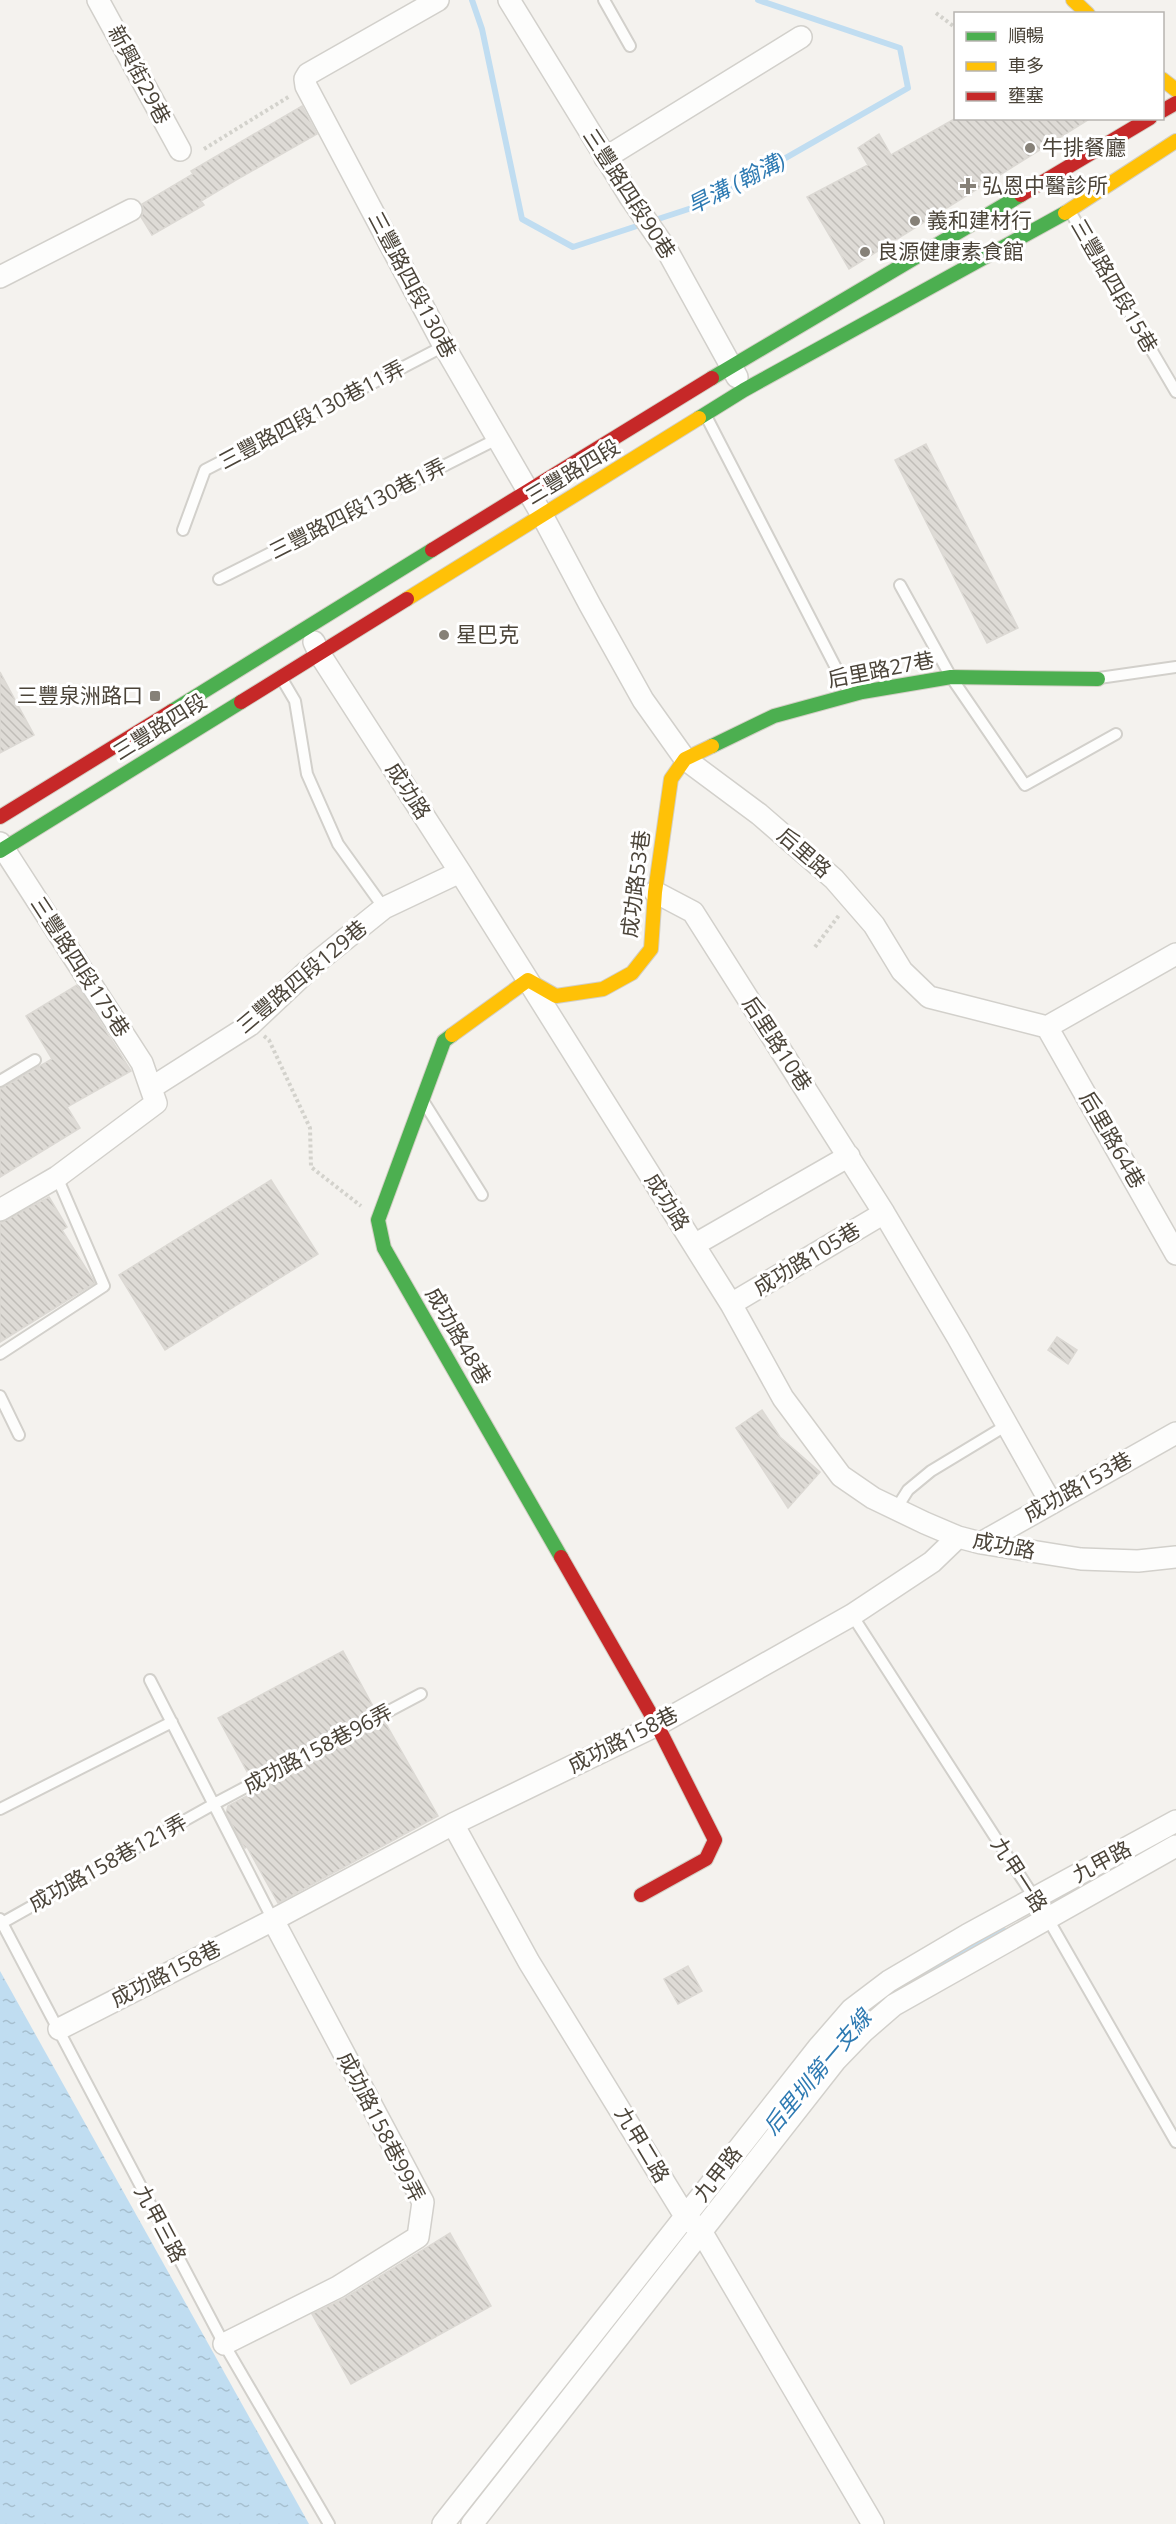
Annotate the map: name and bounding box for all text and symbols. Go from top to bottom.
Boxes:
legend [954,12,1164,120]
street label: 新興街29巷 [102,20,178,129]
text: 順暢 [1008,23,1044,47]
text: 車多 [1008,53,1044,77]
text: 壅塞 [1008,83,1044,107]
street label: 三豐路四段90巷 [577,123,682,264]
place label: 牛排餐廳 [1042,133,1126,161]
marker: 牛排餐廳 [1023,141,1037,155]
water label: 旱溝 (翰溝) [681,145,790,220]
place label: 弘恩中醫診所 [982,171,1108,199]
marker: 弘恩中醫診所 [959,177,977,195]
street label: 三豐路四段130巷 [362,206,463,363]
place label: 義和建材行 [927,206,1032,234]
marker: 義和建材行 [908,214,922,228]
street label: 三豐路四段15巷 [1065,214,1164,357]
place label: 良源健康素食館 [877,237,1024,265]
marker: 良源健康素食館 [858,245,872,259]
street label: 三豐路四段130巷11弄 [214,353,410,475]
street label: 三豐路四段 [520,432,625,510]
street label: 三豐路四段130巷1弄 [264,451,451,565]
place label: 星巴克 [456,620,519,648]
marker: 星巴克 [437,628,451,642]
street label: 后里路27巷 [825,645,936,693]
place label: 三豐泉洲路口 [17,681,143,709]
street label: 三豐路四段 [108,686,211,766]
marker: 三豐泉洲路口 [148,689,162,703]
street label: 成功路 [380,756,438,824]
street label: 后里路 [772,821,838,883]
street label: 成功路53巷 [615,829,655,939]
street label: 三豐路四段175巷 [25,891,137,1042]
street label: 三豐路四段129巷 [230,913,372,1039]
street label: 后里路10巷 [737,991,819,1096]
street label: 后里路64巷 [1074,1086,1152,1193]
street label: 成功路 [639,1167,696,1236]
street label: 成功路105巷 [748,1215,865,1301]
street label: 成功路48巷 [420,1282,498,1389]
street label: 成功路153巷 [1018,1445,1137,1527]
street label: 成功路 [971,1525,1038,1565]
street label: 成功路158巷96弄 [238,1697,397,1799]
street label: 成功路158巷 [563,1699,682,1779]
street label: 成功路158巷121弄 [23,1807,192,1917]
street label: 九甲一路 [985,1832,1054,1917]
street label: 九甲路 [1067,1834,1136,1888]
street label: 成功路158巷 [106,1933,225,2013]
water label: 后里圳第一支線 [755,2000,879,2140]
street label: 成功路158巷99弄 [332,2047,432,2206]
street label: 九甲二路 [609,2101,676,2188]
street label: 九甲路 [687,2140,748,2207]
street label: 九甲三路 [129,2180,193,2267]

